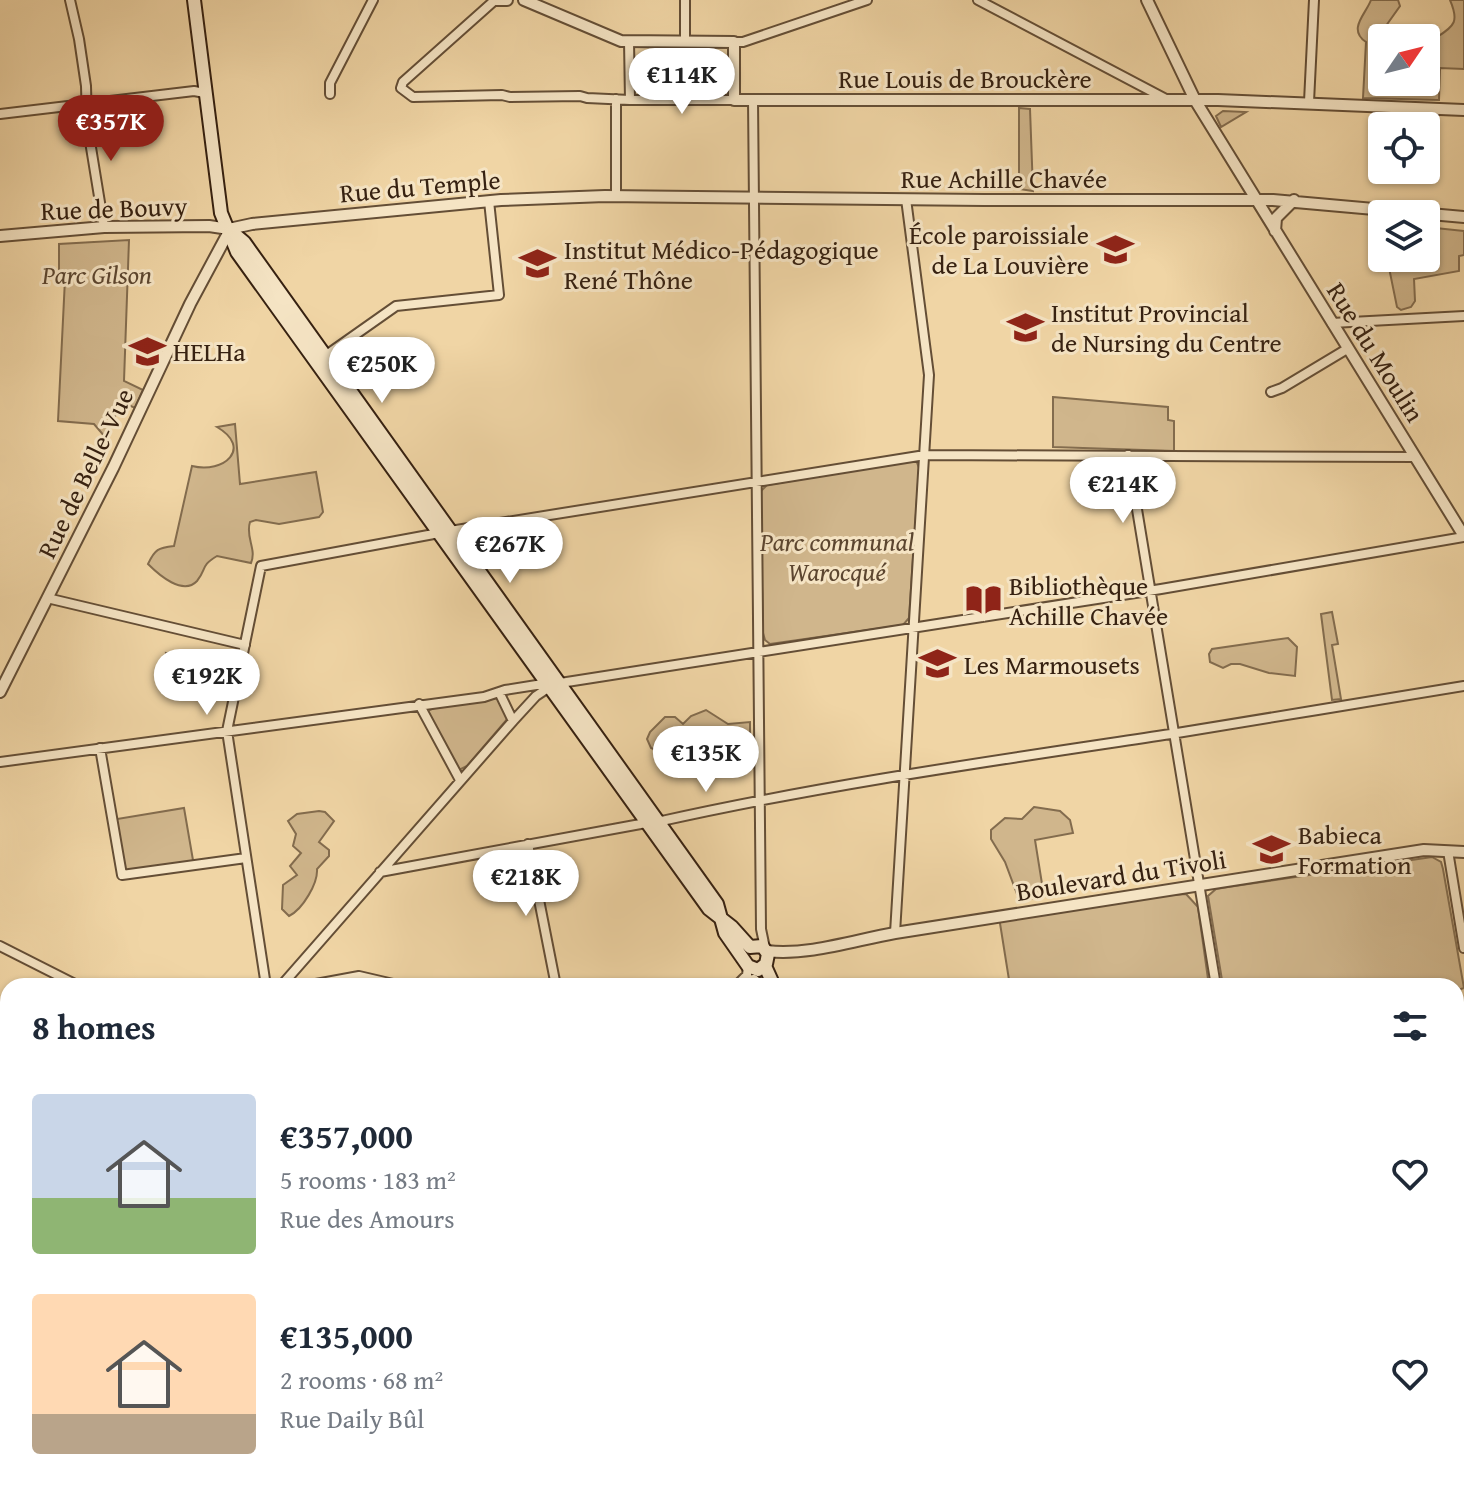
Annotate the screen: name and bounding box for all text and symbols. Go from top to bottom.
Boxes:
north arrow [1368,24,1440,96]
map controls [1368,24,1440,272]
pin: €114K [626,48,738,116]
text: €114K [647,54,717,93]
street label: Rue Louis de Brouckère [838,59,1092,98]
pin: €357K [55,95,167,163]
text: €357K [76,101,146,140]
button: locate [1368,112,1440,184]
street label: Rue Achille Chavée [901,159,1107,198]
street label: Rue du Temple [338,160,502,212]
street label: Rue de Bouvy [40,186,188,230]
button: layers [1368,200,1440,272]
place label: École paroissiale de La Louvière [909,215,1089,284]
place label: Institut Médico-Pédagogique René Thône [564,230,879,299]
school or university icon: École paroissiale de La Louvière [1096,230,1134,268]
school or university icon: Institut Médico-Pédagogique René Thône [519,245,557,283]
park label: Parc Gilson [41,255,152,294]
street label: Rue du Moulin [1317,274,1435,430]
place label: Institut Provincial de Nursing du Centre [1051,293,1282,362]
school or university icon: Institut Provincial de Nursing du Centre [1006,308,1044,346]
school or university icon: HELHa [128,332,166,370]
place label: HELHa [173,332,246,371]
pin: €250K [326,337,438,405]
text: €250K [347,343,417,382]
street label: Rue de Belle-Vue [27,381,143,565]
pin: €214K [1067,457,1179,525]
text: €214K [1088,463,1158,502]
pin: €267K [454,517,566,585]
park label: Parc communal Warocqué [759,522,914,591]
text: €267K [475,523,545,562]
place label: Bibliothèque Achille Chavée [1009,566,1168,635]
library icon: Bibliothèque Achille Chavée [964,581,1002,619]
school or university icon: Les Marmousets [919,645,957,683]
place label: Les Marmousets [964,645,1140,684]
pin: €192K [151,649,263,717]
text: €192K [172,655,242,694]
pin: €135K [650,726,762,794]
text: €135K [671,732,741,771]
place label: Babieca Formation [1298,815,1412,884]
school or university icon: Babieca Formation [1253,830,1291,868]
street label: Boulevard du Tivoli [1013,839,1229,911]
pin: €218K [470,850,582,918]
text: €218K [491,856,561,895]
text: 8 homes [32,1002,156,1051]
icon: filters [1388,1004,1432,1048]
text: €357,000 [280,1111,413,1160]
icon: home [96,1126,192,1222]
icon: heart [1388,1152,1432,1196]
text: 5 rooms · 183 m² [280,1160,456,1199]
text: Rue des Amours [280,1199,454,1238]
text: €135,000 [280,1311,413,1360]
icon: home [96,1326,192,1422]
icon: heart [1388,1352,1432,1396]
text: 2 rooms · 68 m² [280,1360,443,1399]
text: Rue Daily Bûl [280,1399,424,1438]

